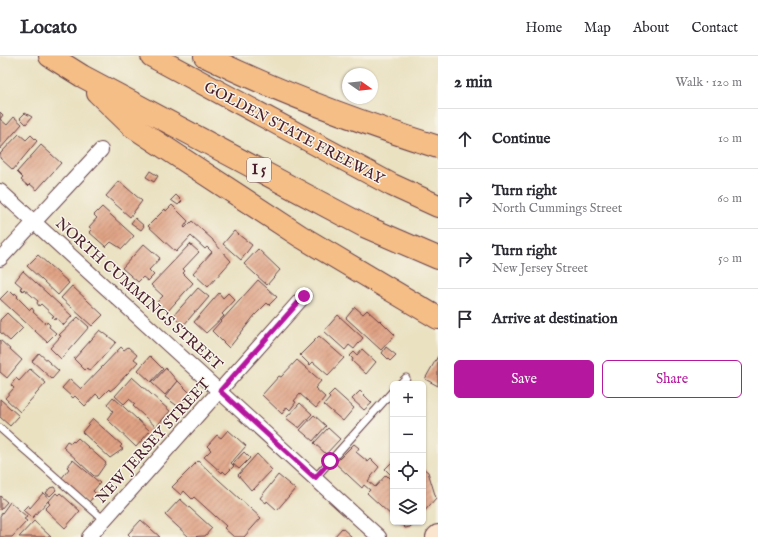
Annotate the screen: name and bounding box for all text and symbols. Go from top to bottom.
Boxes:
text: Locato [20,16,77,40]
text: Home [526,19,562,37]
text: Map [584,19,611,37]
text: About [633,19,669,37]
text: Contact [691,19,738,37]
north arrow [342,68,378,104]
text: 2 min [454,72,492,93]
text: Walk · 120 m [676,74,742,91]
street label: GOLDEN STATE FREEWAY [201,77,388,189]
icon: ahead [454,128,476,150]
text: Continue [492,129,550,148]
text: 10 m [718,130,742,147]
road number: I 5 [247,158,271,182]
text: Turn right [492,181,557,200]
icon: right [454,188,476,210]
text: 60 m [717,190,742,207]
text: North Cummings Street [492,200,622,217]
street label: NORTH CUMMINGS STREET [51,214,227,374]
text: Turn right [492,241,557,260]
icon: right [454,248,476,270]
text: 50 m [718,250,742,267]
text: New Jersey Street [492,260,588,277]
route end [295,287,313,305]
icon: arrive [454,308,476,330]
text: Arrive at destination [492,309,618,328]
button: Save [454,360,594,398]
button: Share [602,360,742,398]
street label: NEW JERSEY STREET [92,374,214,507]
map controls [390,381,426,525]
button: + [390,381,426,417]
button: − [390,417,426,453]
route start [321,452,339,470]
button: locate [390,453,426,489]
button: layers [390,489,426,525]

